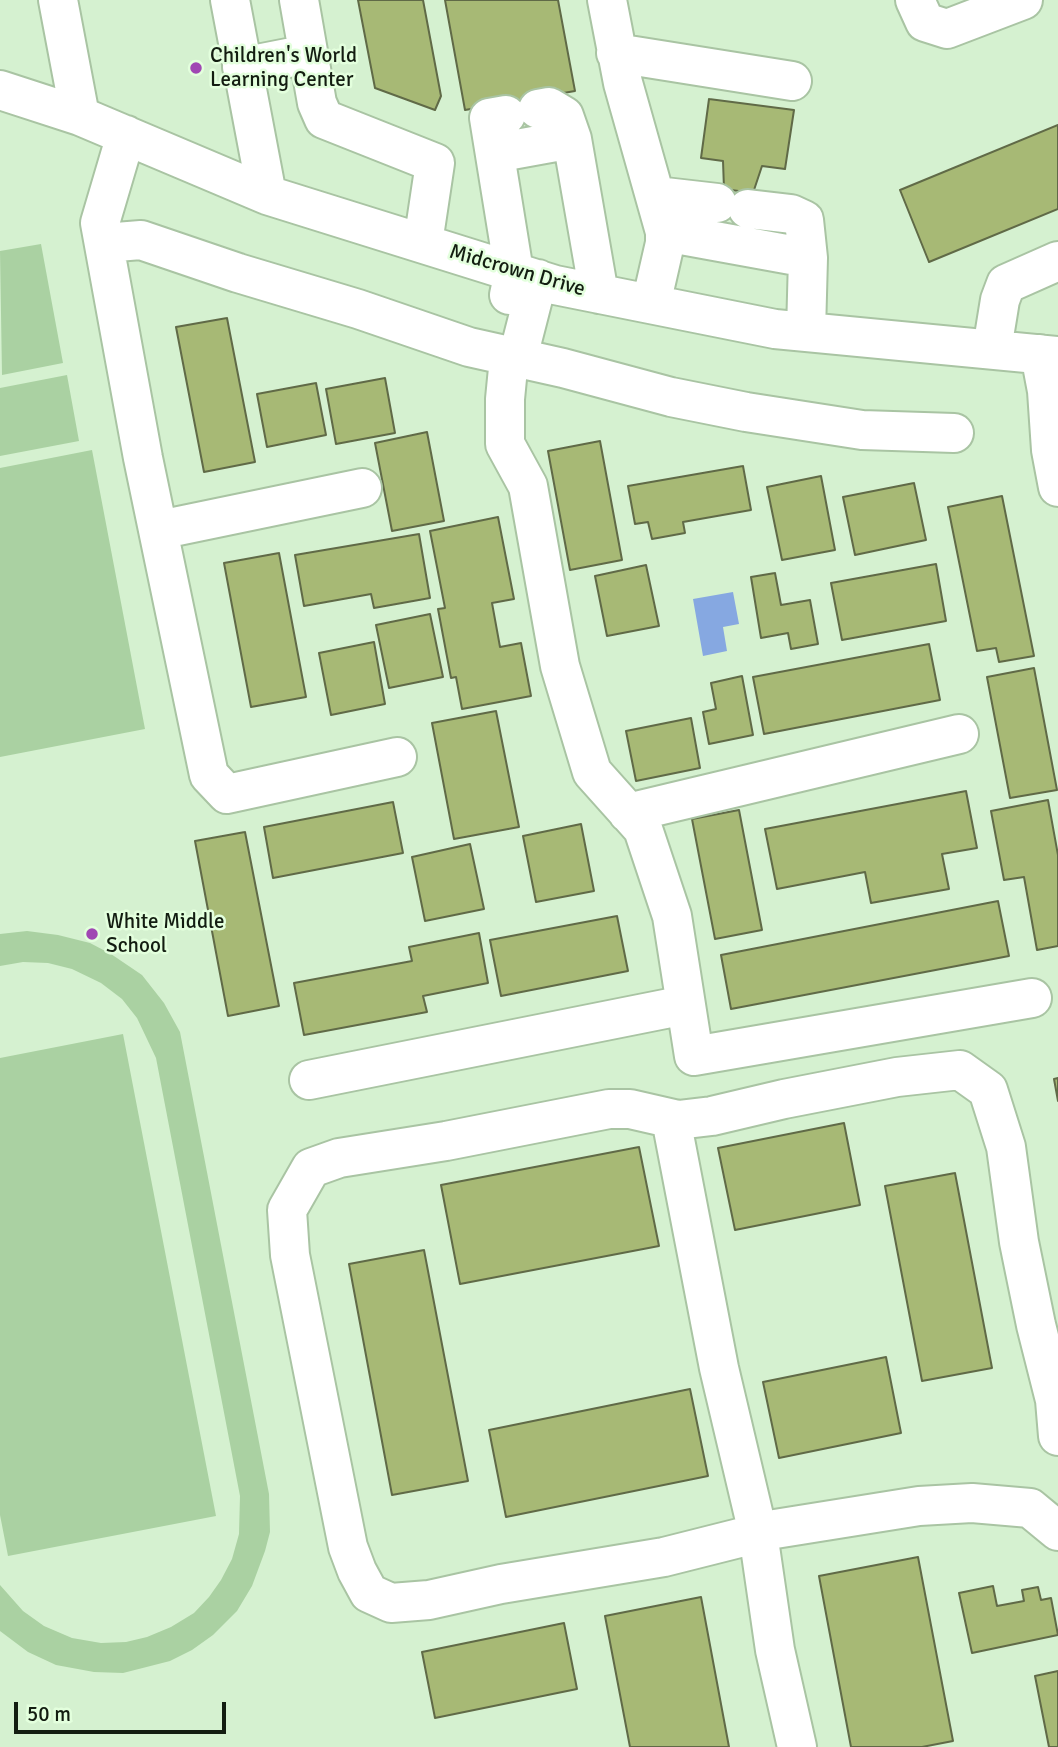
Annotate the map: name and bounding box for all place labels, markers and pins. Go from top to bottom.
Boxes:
place label: Children's World Learning Center [210,43,357,93]
marker: Children's World Learning Center [188,60,204,76]
place label: White Middle School [106,909,225,959]
marker: White Middle School [84,926,100,942]

